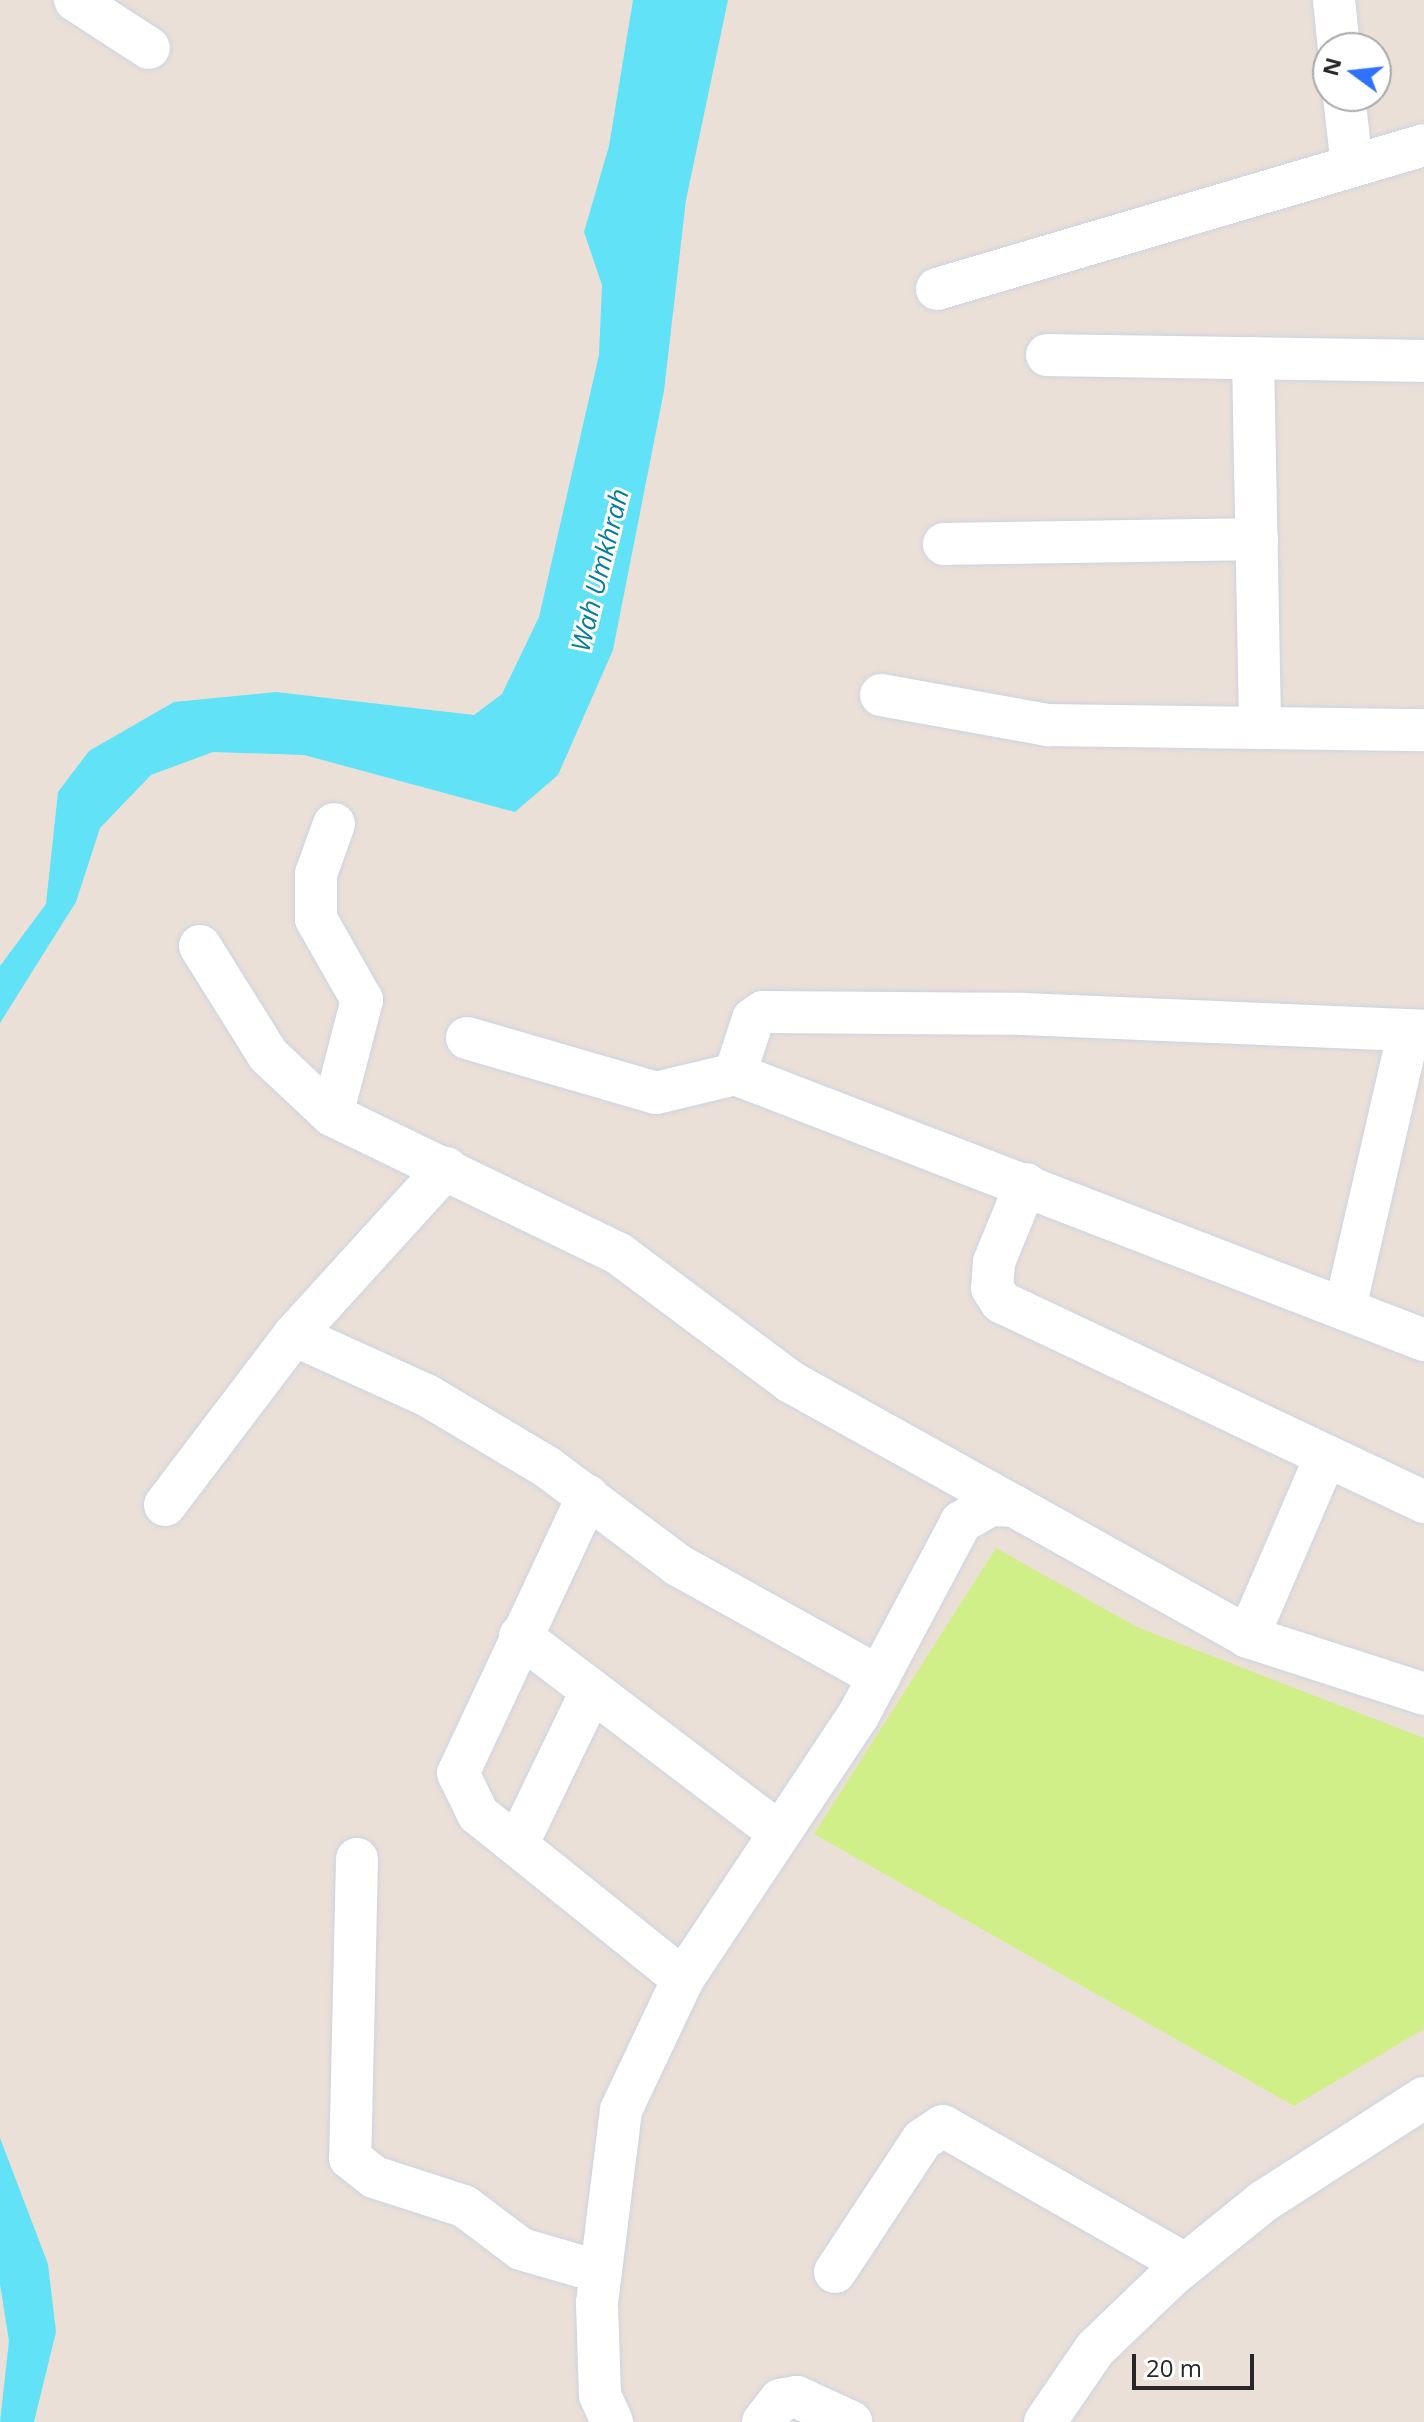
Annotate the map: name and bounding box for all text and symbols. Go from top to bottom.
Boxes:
north arrow [1312,32,1392,112]
text: N [1314,54,1348,79]
water label: Wah Umkhrah [565,485,635,655]
scale bar [1136,2338,1258,2388]
text: 20 m [1146,2351,1202,2384]

